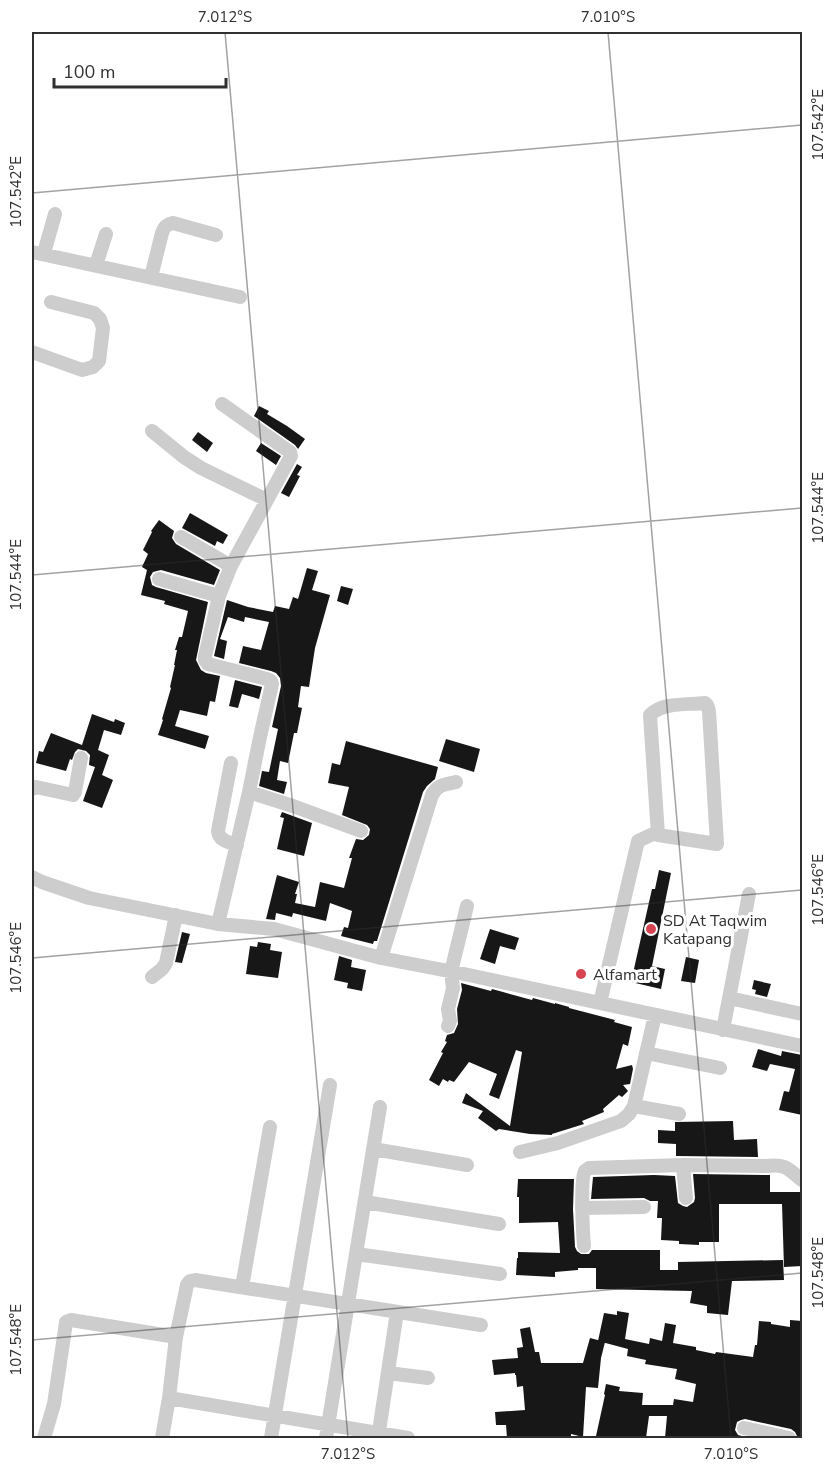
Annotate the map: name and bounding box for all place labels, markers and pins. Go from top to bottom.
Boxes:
place label: SD At Taqwim Katapang [663,910,767,950]
marker: SD At Taqwim Katapang [644,922,658,936]
place label: Alfamart [593,964,657,986]
marker: Alfamart [574,967,588,981]

